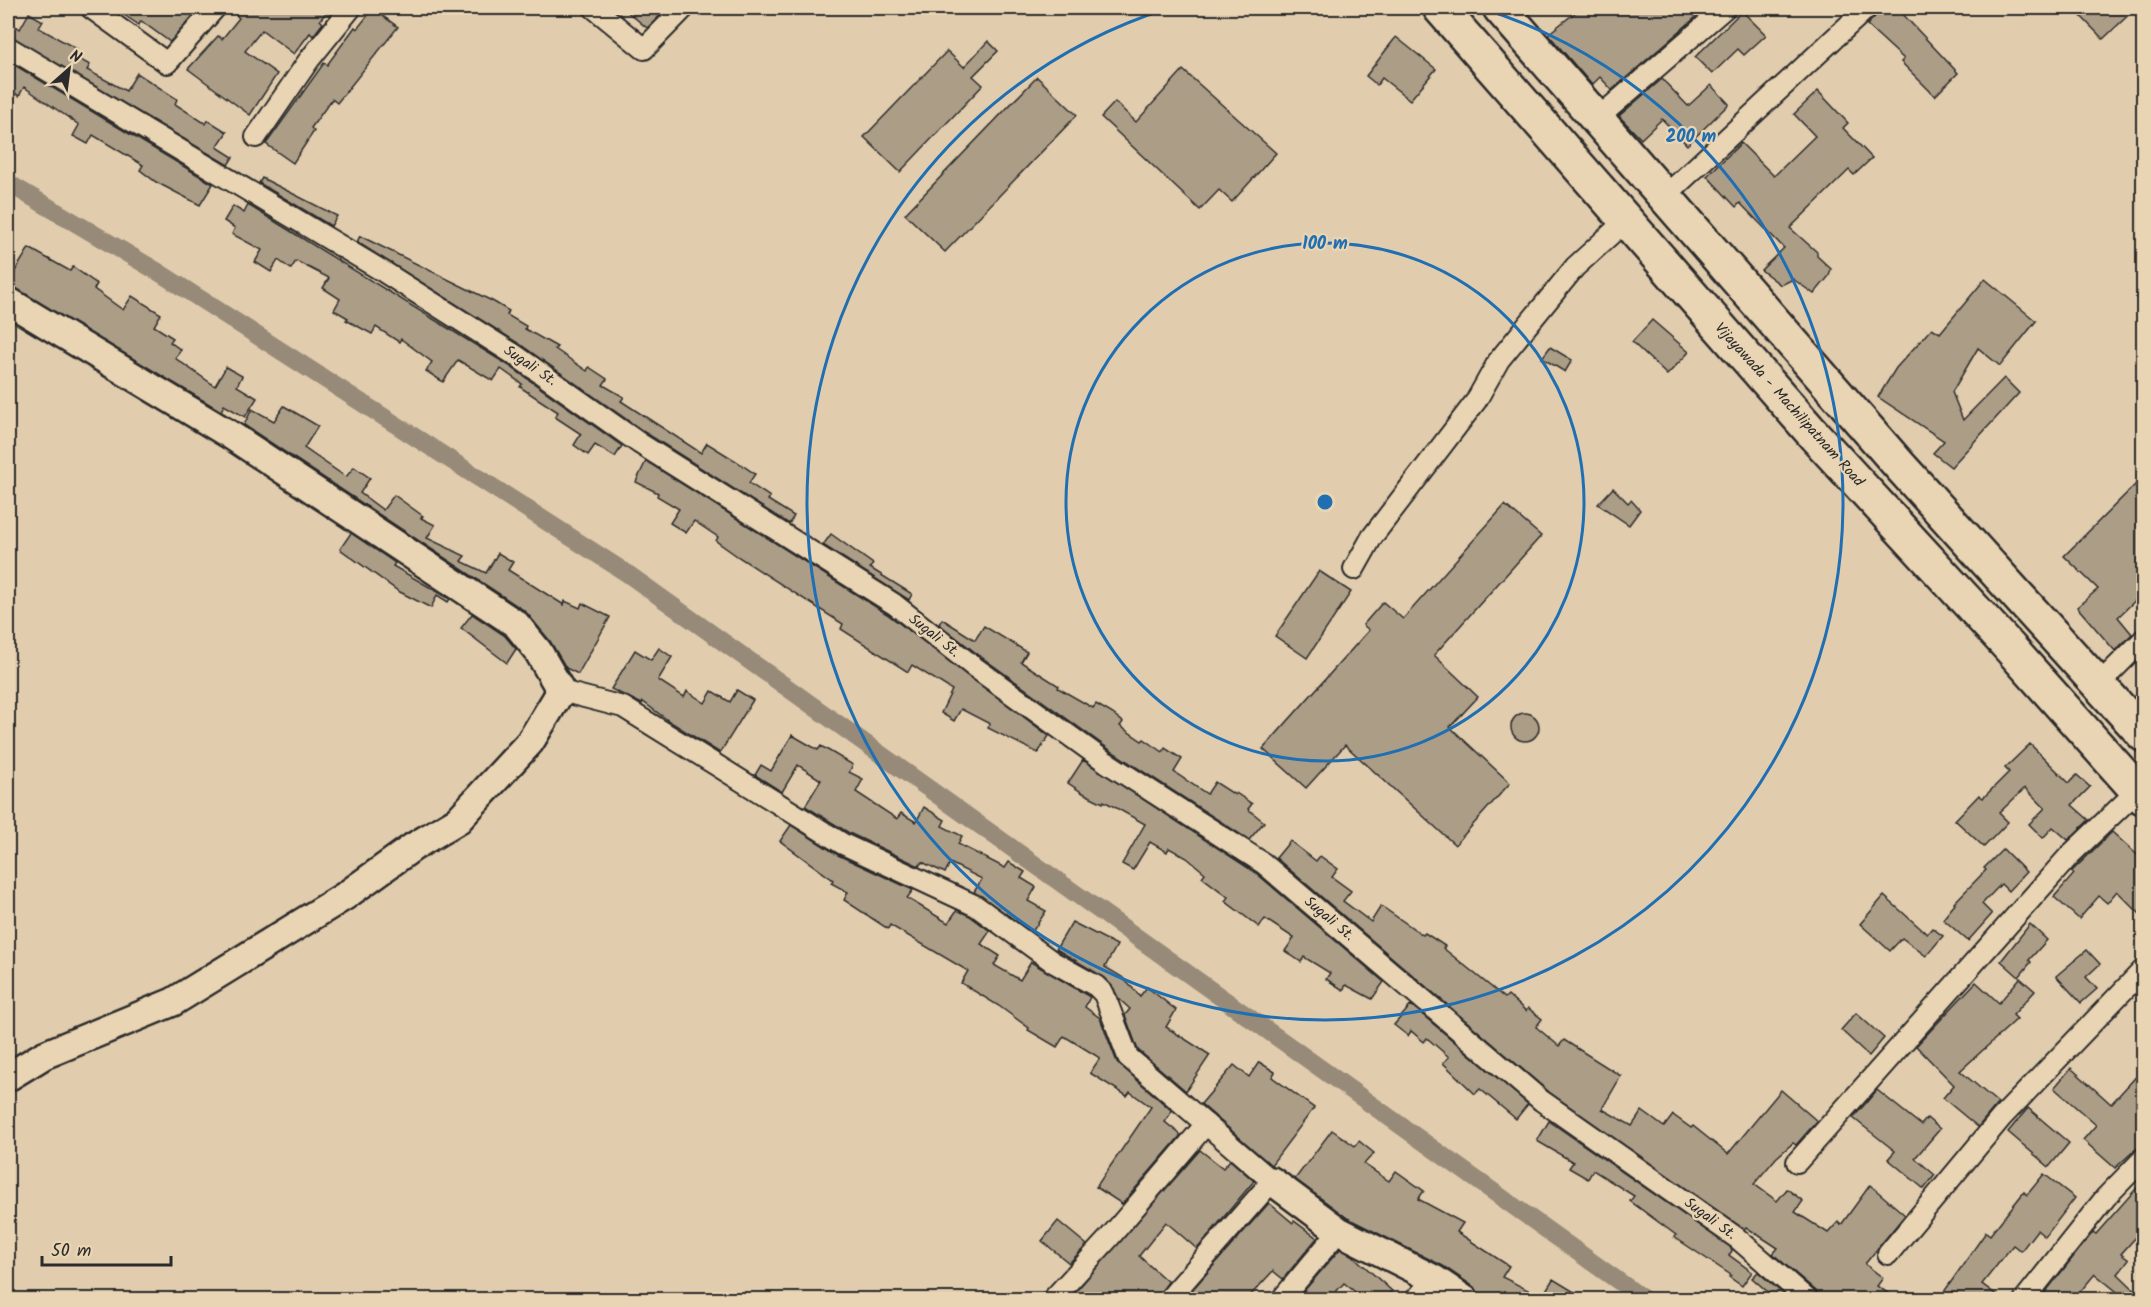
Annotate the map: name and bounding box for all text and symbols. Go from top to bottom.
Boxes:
north arrow [39,39,99,99]
text: N [65,44,86,70]
text: 200 m [1666,123,1717,152]
text: 100 m [1302,230,1348,259]
street label: Vijayawada - Machilipatnam Road [1708,317,1870,493]
street label: Sugali St. [498,339,562,393]
centre of rings [1315,492,1335,512]
street label: Sugali St. [903,608,965,664]
street label: Sugali St. [1298,891,1360,947]
street label: Sugali St. [1679,1192,1741,1246]
scale bar [42,1229,171,1267]
text: 50 m [51,1237,91,1266]

